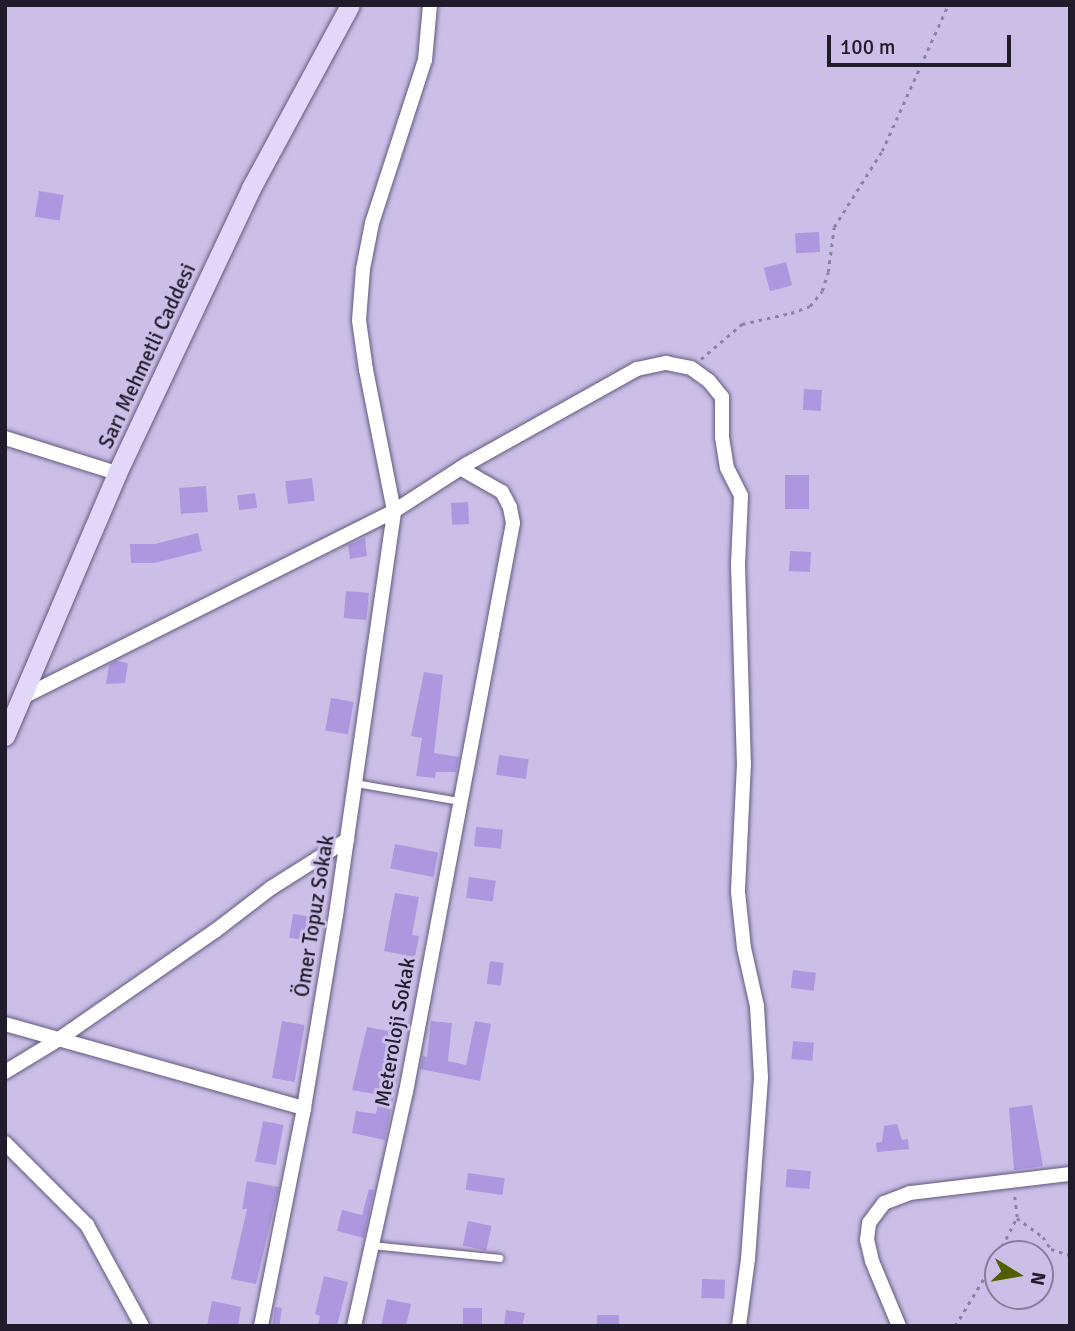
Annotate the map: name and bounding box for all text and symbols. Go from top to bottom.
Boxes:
scale bar [830,21,1014,65]
text: 100 m [840,34,895,60]
street label: Sarı Mehmetli Caddesi [93,259,201,453]
street label: Ömer Topuz Sokak [289,833,339,999]
street label: Meteroloji Sokak [370,956,420,1108]
north arrow [984,1240,1054,1310]
text: N [1025,1270,1051,1287]

